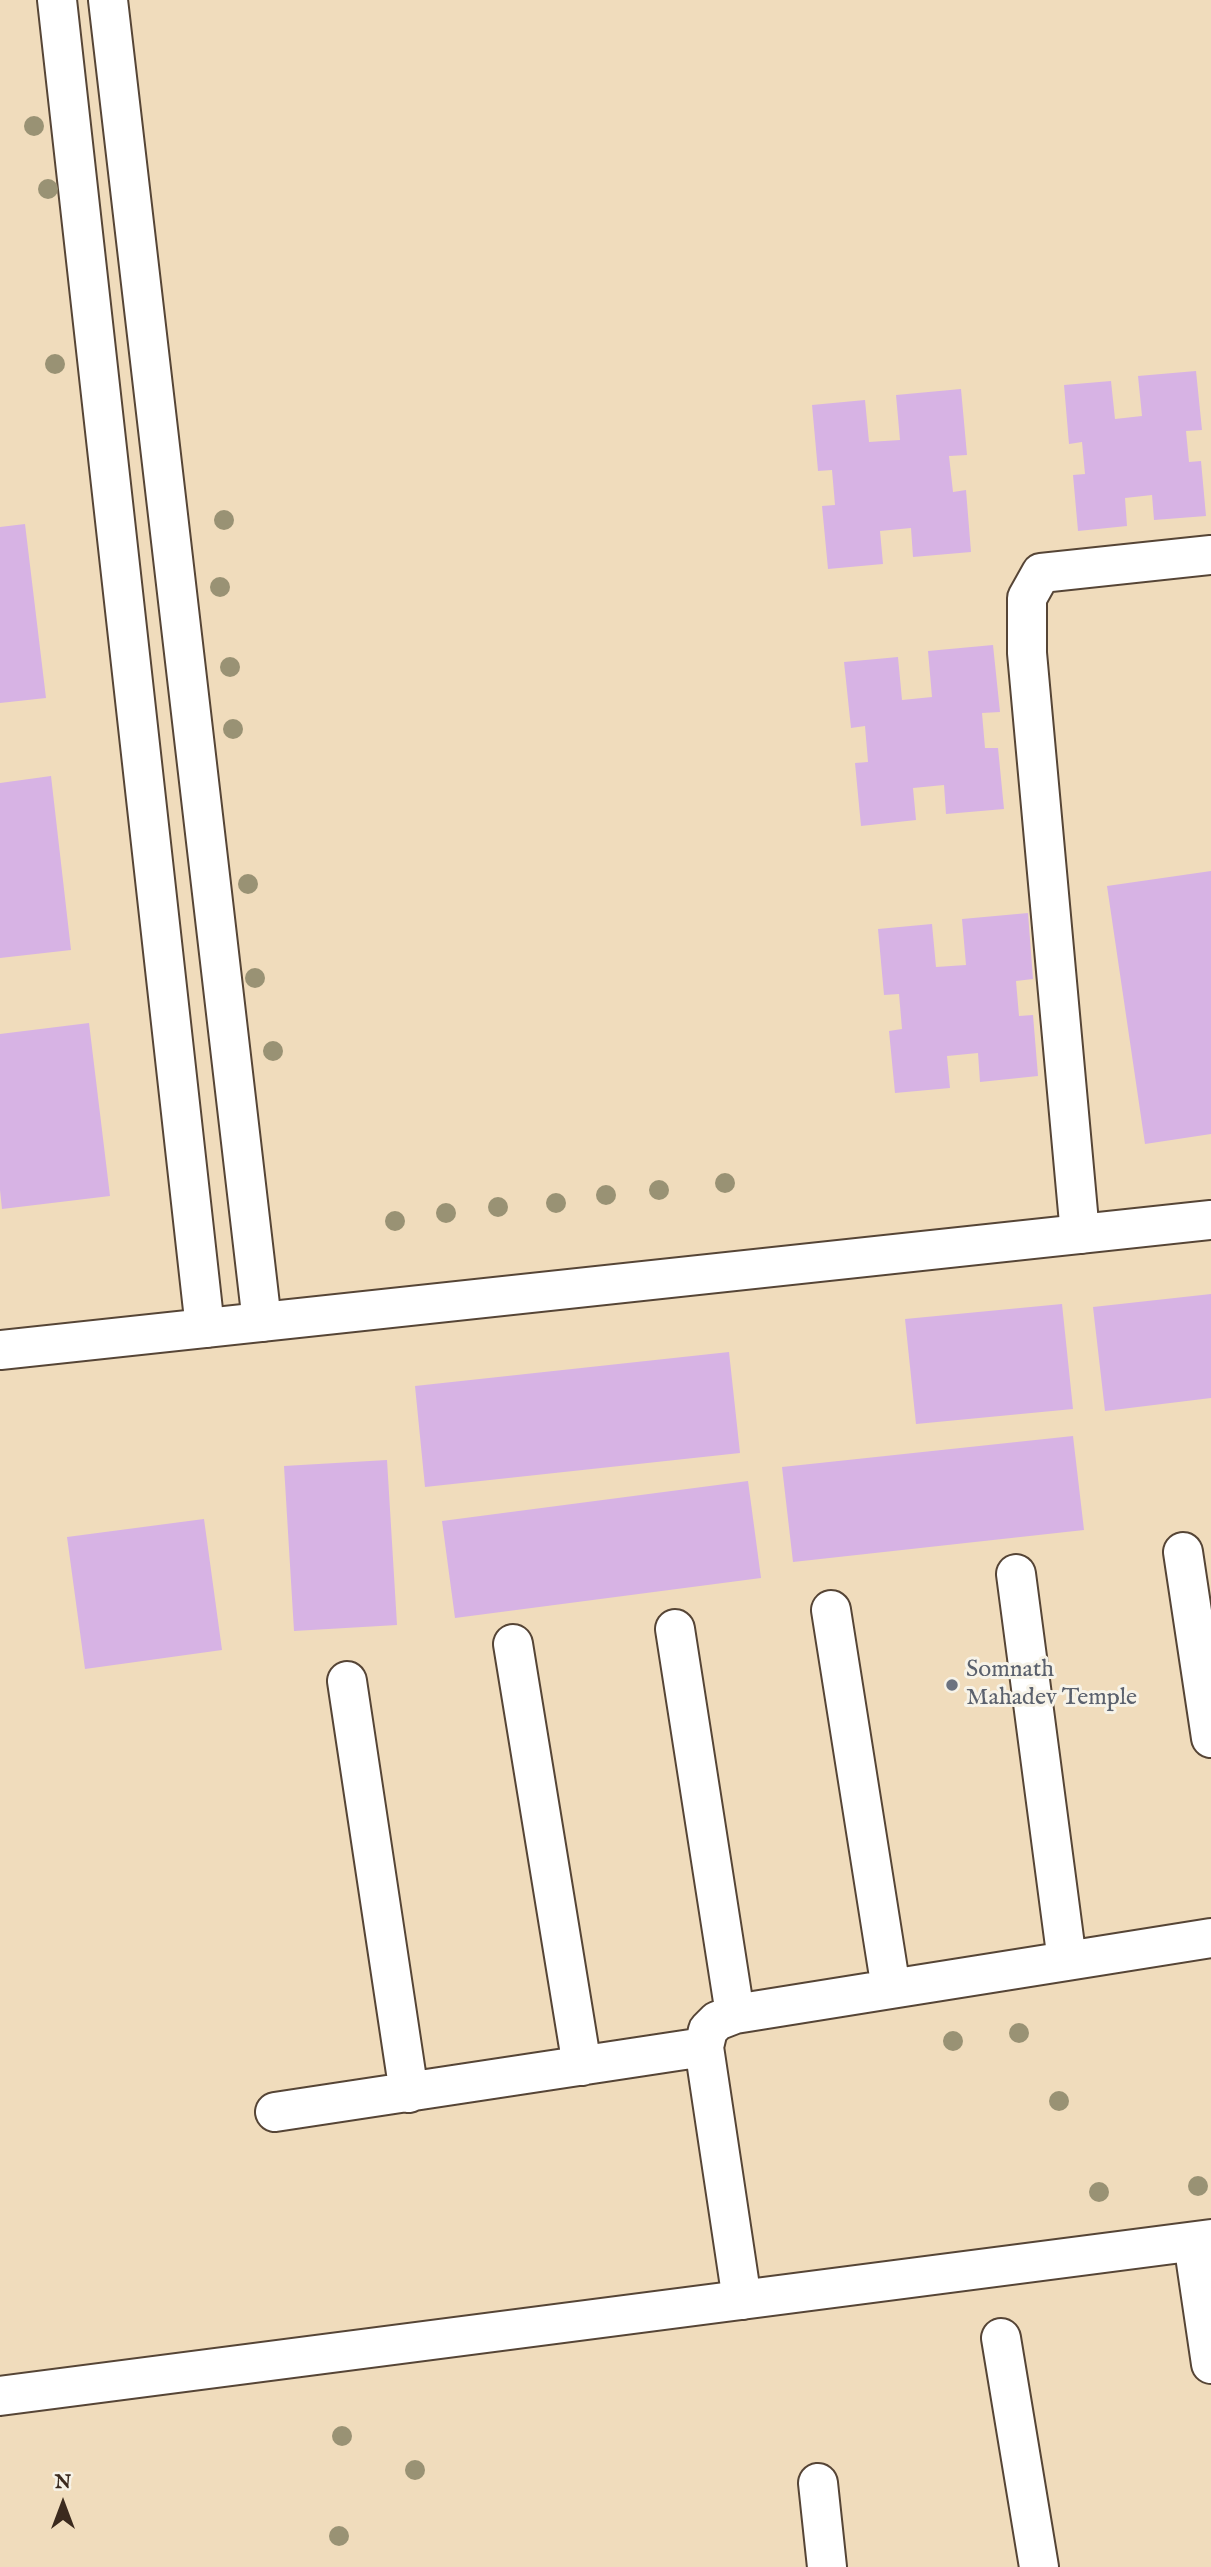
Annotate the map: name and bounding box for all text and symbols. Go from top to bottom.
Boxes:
place label: Somnath Mahadev Temple [966,1657,1137,1713]
marker: Somnath Mahadev Temple [944,1677,960,1693]
north arrow [28,2469,98,2539]
text: N [55,2471,71,2495]

